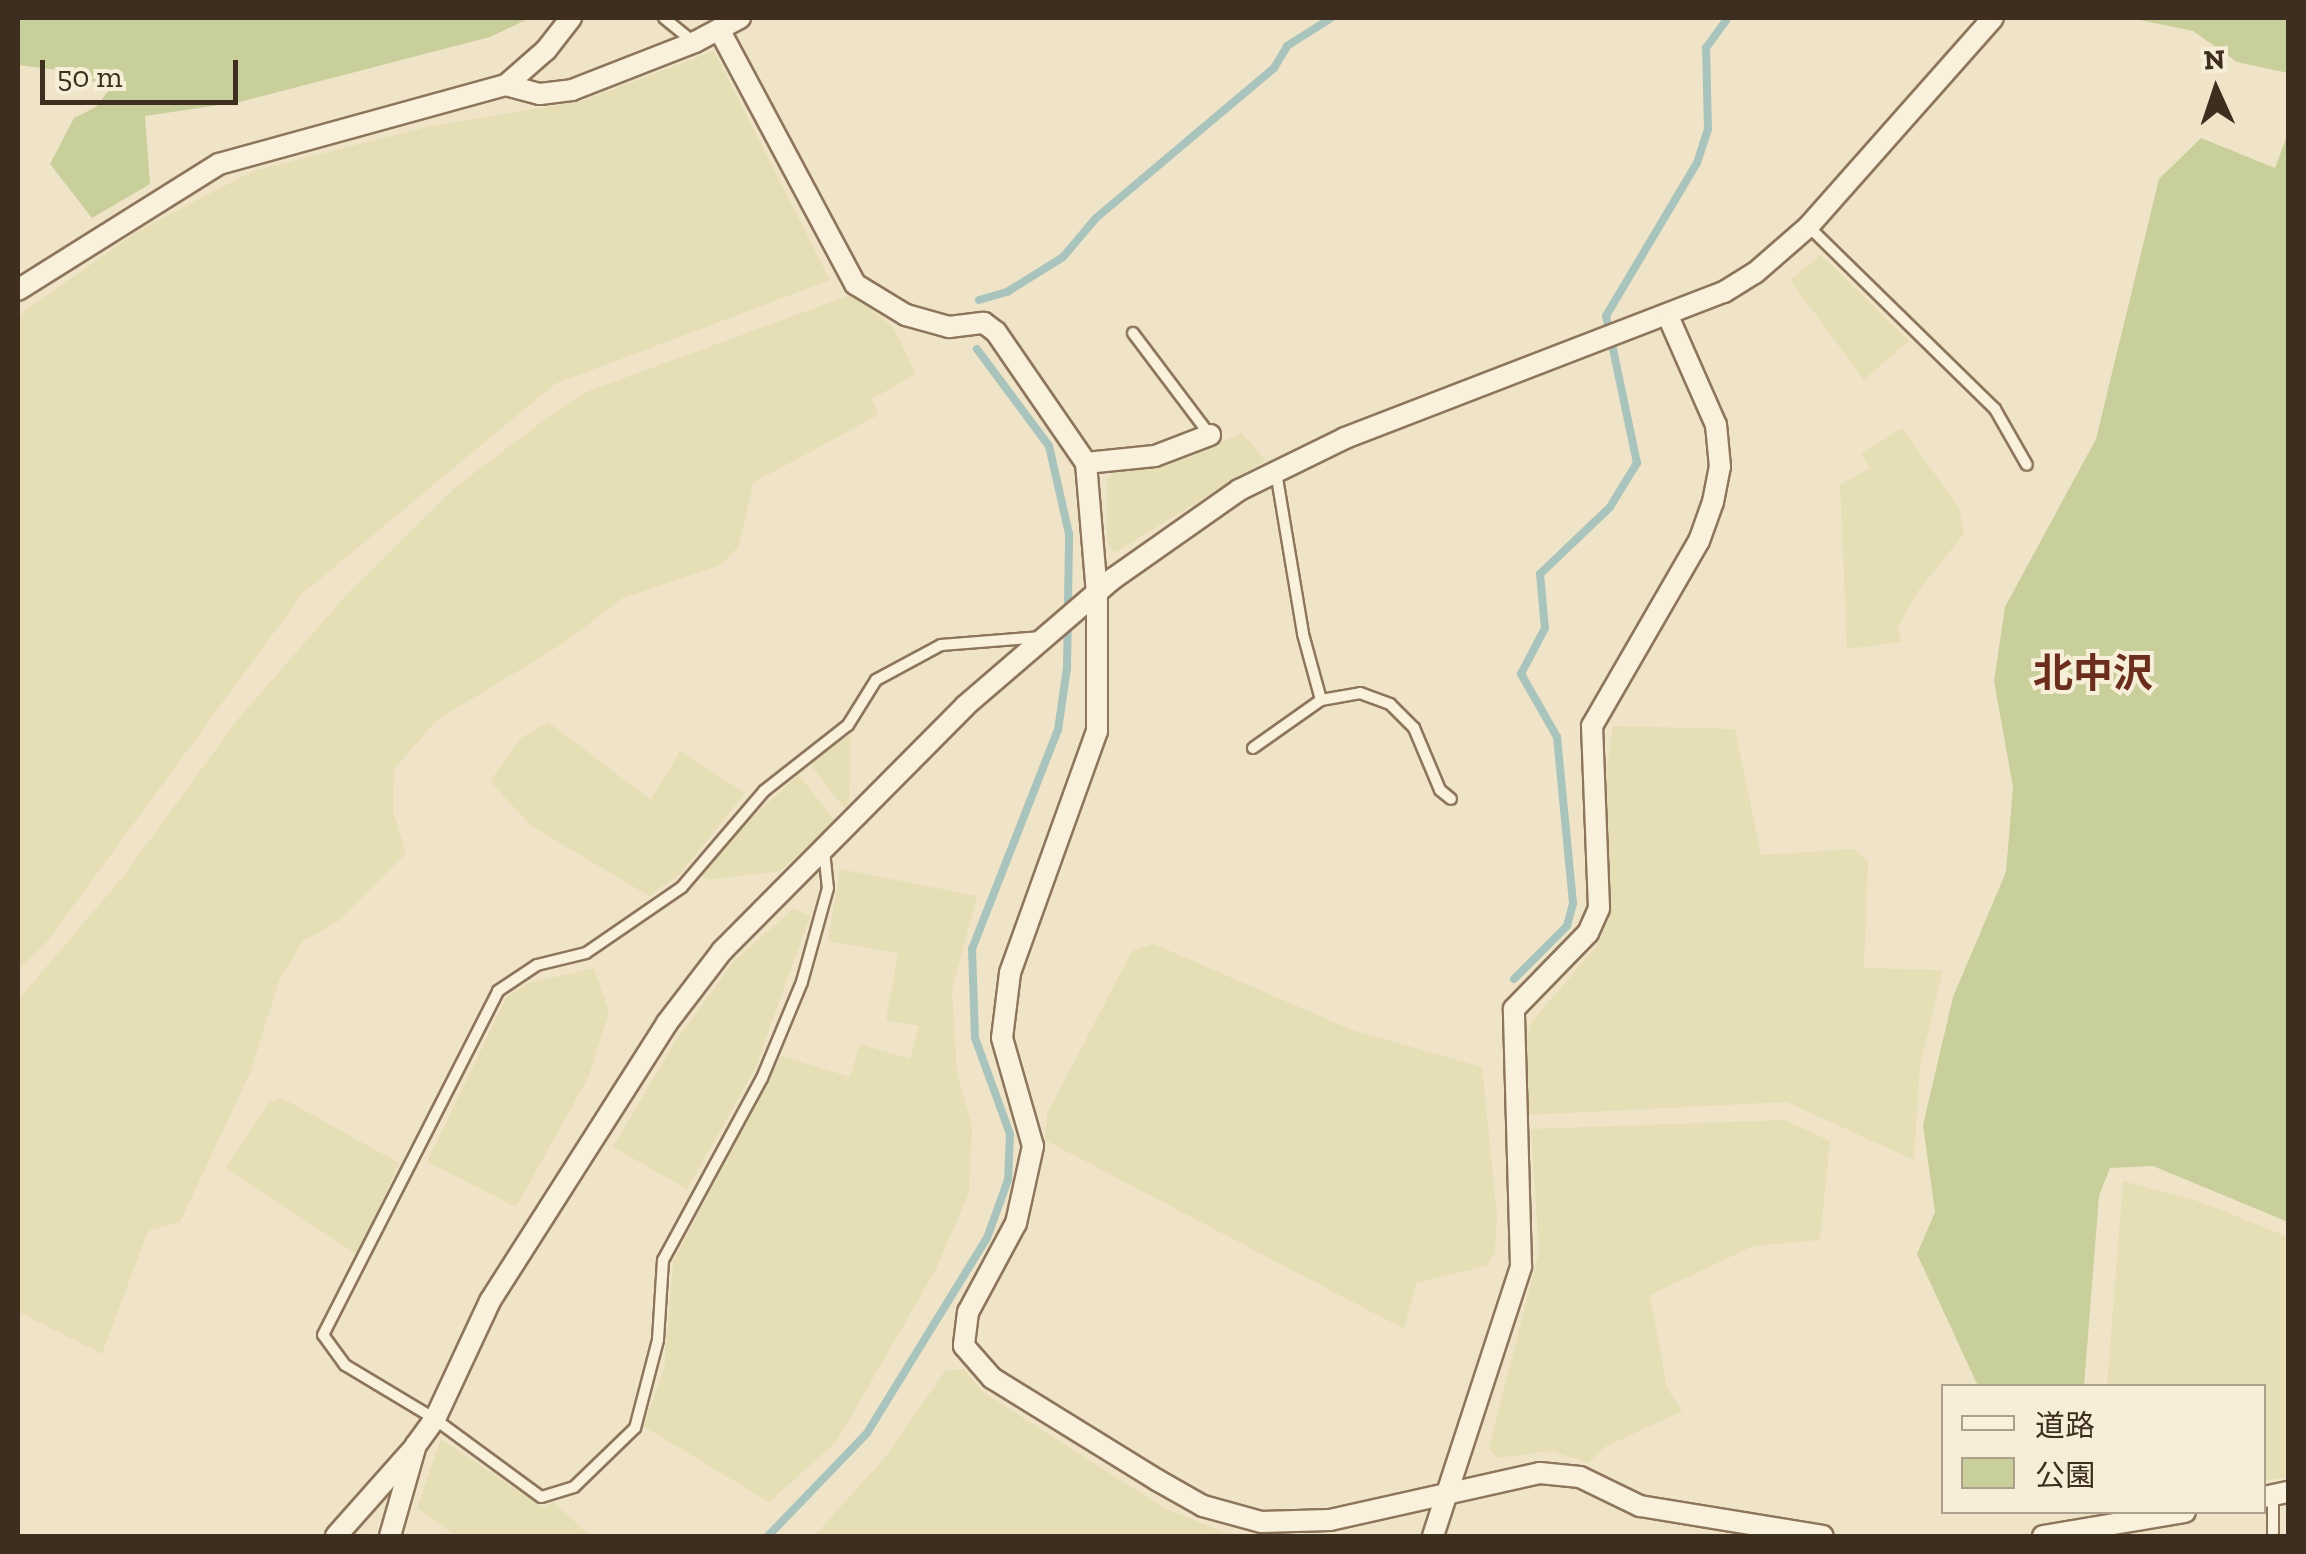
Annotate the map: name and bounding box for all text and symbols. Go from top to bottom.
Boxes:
scale bar [45,40,242,102]
north arrow [2166,40,2266,140]
text: N [2203,43,2226,77]
text: 50 m [57,59,122,95]
district label: 北中沢 [2033,649,2153,697]
legend [1941,1384,2266,1514]
text: 道路 [2035,1408,2095,1444]
text: 公園 [2035,1458,2095,1494]

